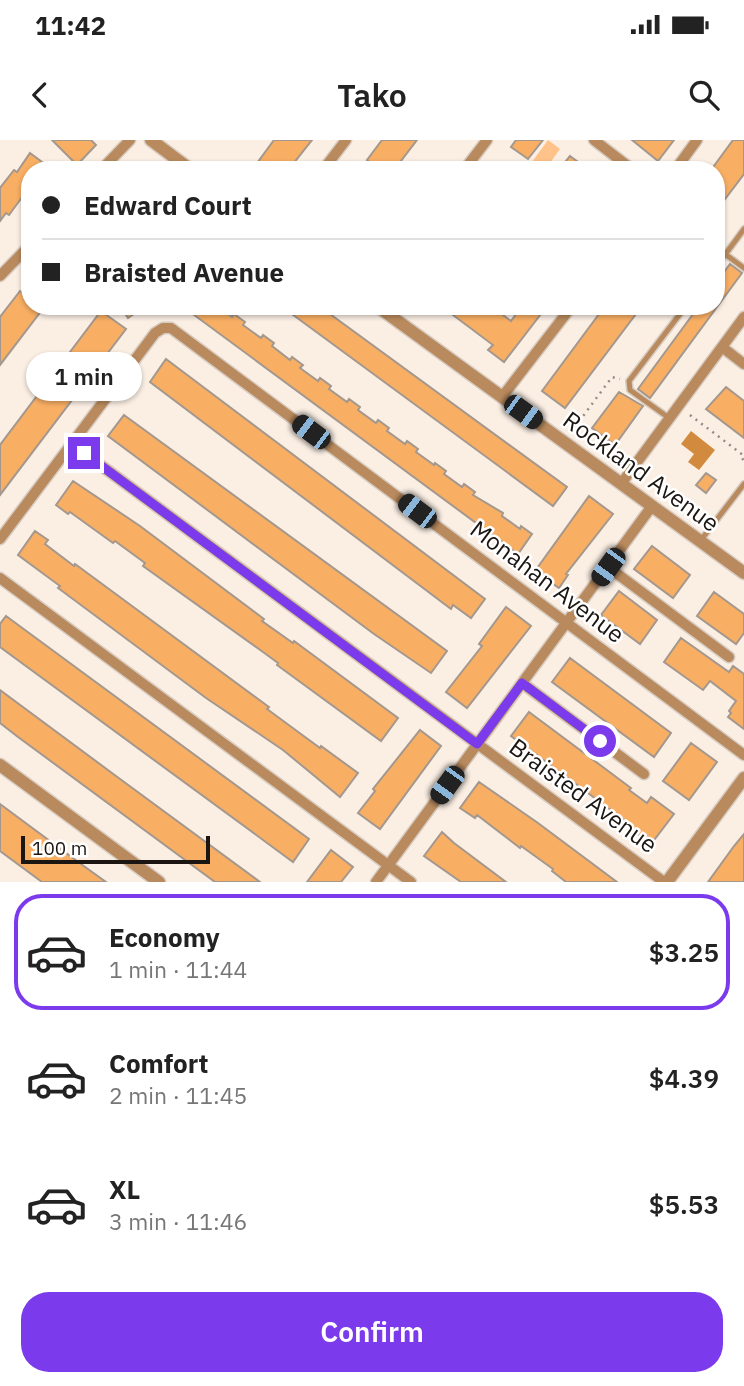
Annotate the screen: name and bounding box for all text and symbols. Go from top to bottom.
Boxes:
text: 11:42 [35,8,106,42]
text: Tako [337,74,407,116]
icon: back [21,76,59,114]
icon: search [685,76,723,114]
text: Edward Court [84,188,252,222]
text: Braisted Avenue [84,255,284,289]
callout: 1 min [26,352,142,400]
text: 1 min [54,361,114,391]
car [500,391,547,433]
street label: Rockland Avenue [557,404,726,539]
car [288,411,335,453]
route end [68,437,100,469]
car [394,490,441,532]
street label: Monahan Avenue [464,513,631,650]
car [588,544,629,590]
route start [584,725,616,757]
street label: Braisted Avenue [503,731,664,860]
car [427,762,468,808]
scale bar [21,833,210,865]
text: 100 m [32,836,87,860]
text: Economy [109,920,220,954]
icon: car [25,921,88,984]
text: $3.25 [649,935,719,969]
text: 1 min · 11:44 [109,954,247,984]
text: Comfort [109,1046,208,1080]
icon: car [25,1047,88,1110]
text: $4.39 [649,1061,719,1095]
text: 2 min · 11:45 [109,1080,247,1110]
text: XL [109,1172,140,1206]
icon: car [25,1173,88,1236]
text: $5.53 [649,1187,719,1221]
text: 3 min · 11:46 [109,1206,247,1236]
button: Confirm [21,1292,723,1372]

